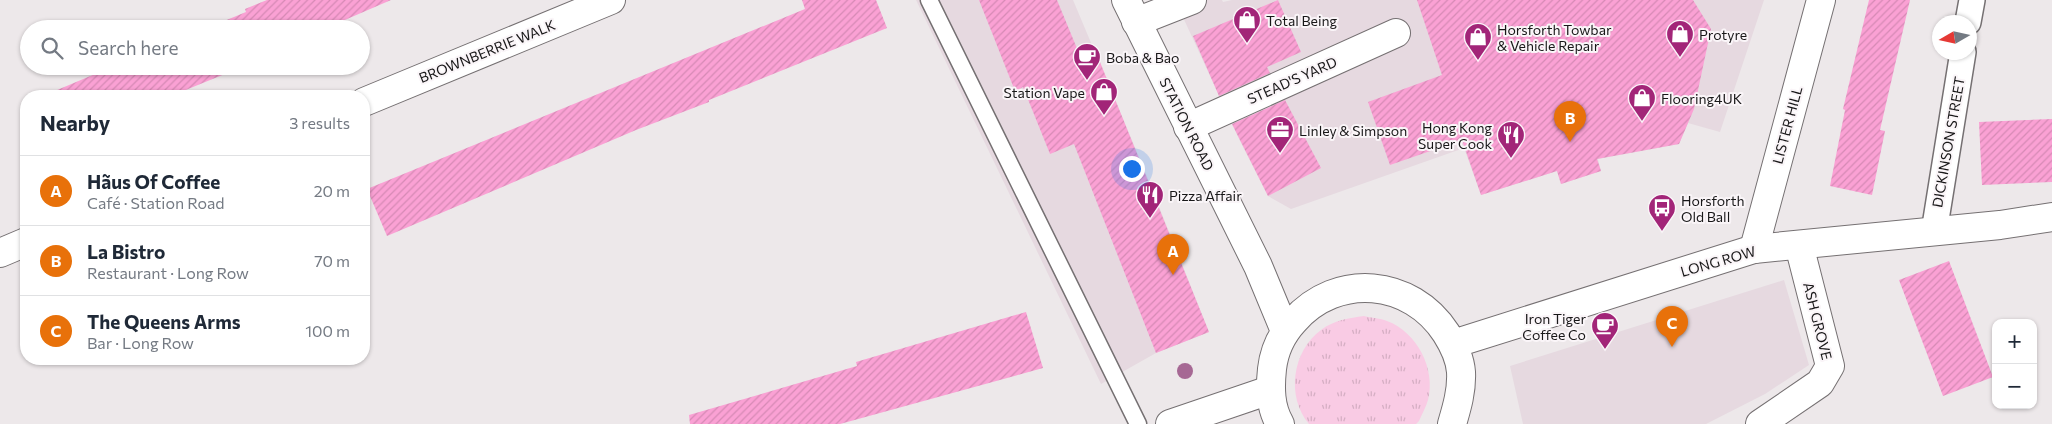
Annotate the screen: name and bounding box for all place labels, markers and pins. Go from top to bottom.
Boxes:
shop icon: Total Being [1232,5,1262,44]
place label: Total Being [1266,12,1337,29]
shop icon: Protyre [1665,19,1695,58]
place label: Horsforth Towbar & Vehicle Repair [1497,21,1612,54]
shop icon: Horsforth Towbar & Vehicle Repair [1463,22,1493,61]
place label: Protyre [1699,26,1747,43]
cafe icon: Boba & Bao [1072,42,1102,81]
place label: Boba & Bao [1106,49,1179,66]
shop icon: Station Vape [1089,77,1119,116]
shop icon: Flooring4UK [1627,83,1657,122]
place label: Station Vape [1004,84,1085,101]
place label: Flooring4UK [1661,90,1742,107]
pin: B [1554,101,1586,142]
office icon: Linley & Simpson [1265,115,1295,154]
place label: Hong Kong Super Cook [1418,119,1492,152]
restaurant icon: Hong Kong Super Cook [1496,120,1526,159]
place label: Linley & Simpson [1299,122,1407,139]
restaurant icon: Pizza Affair [1135,180,1165,219]
place label: Pizza Affair [1169,187,1242,204]
place label: Horsforth Old Ball [1681,192,1744,225]
bus stop icon: Horsforth Old Ball [1647,193,1677,232]
pin: A [1157,234,1189,275]
pin: C [1656,306,1688,347]
place label: Iron Tiger Coffee Co [1522,310,1586,343]
cafe icon: Iron Tiger Coffee Co [1590,311,1620,350]

